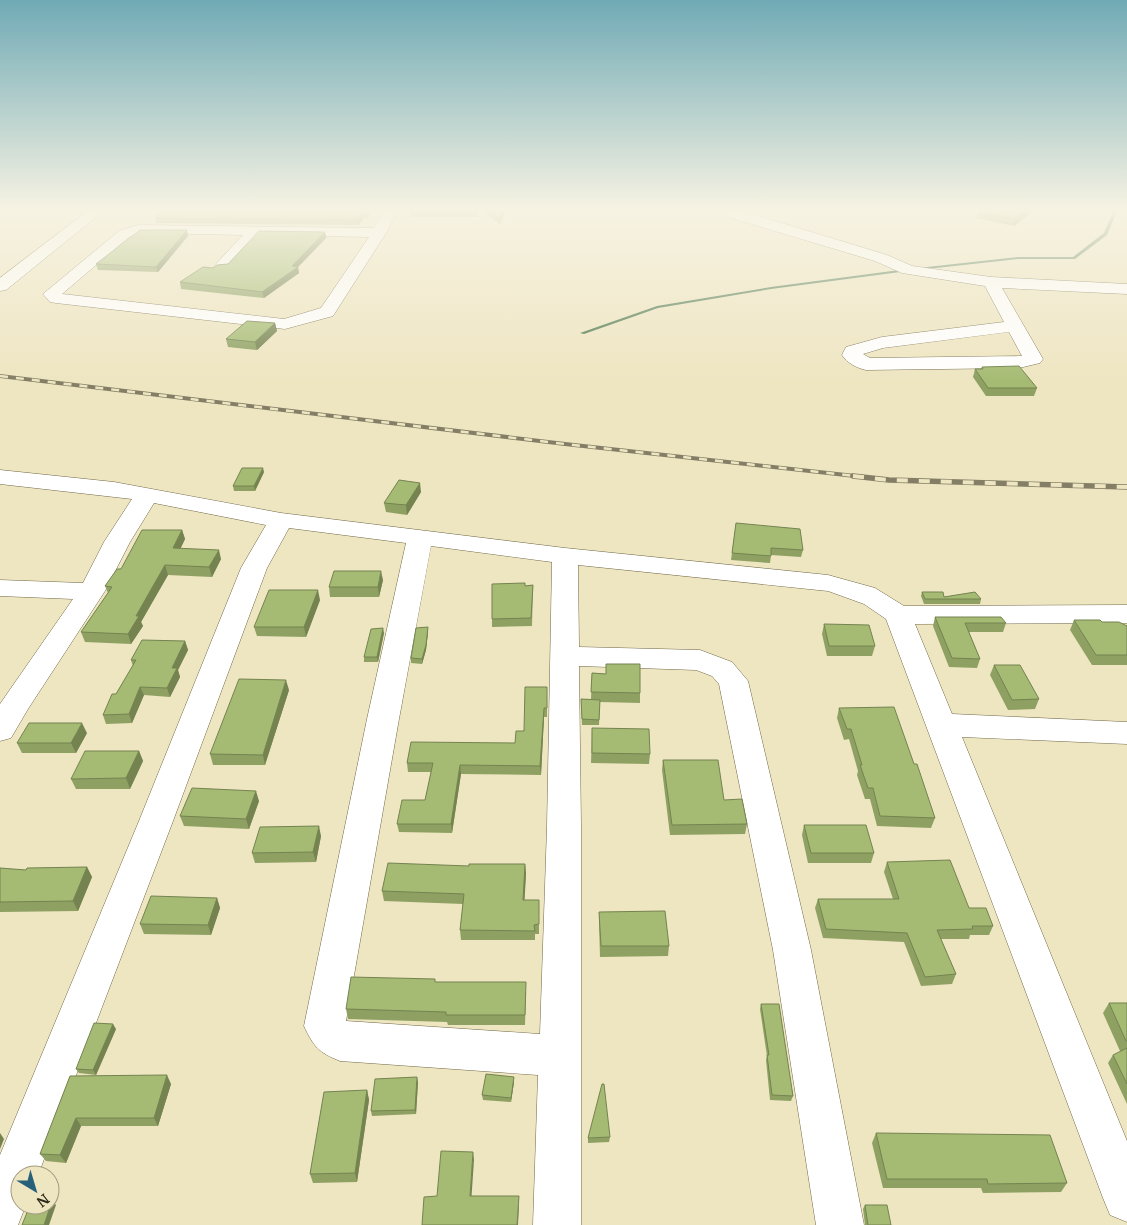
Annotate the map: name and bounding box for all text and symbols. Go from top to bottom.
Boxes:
north arrow [10,1165,60,1215]
text: N [33,1190,53,1211]

